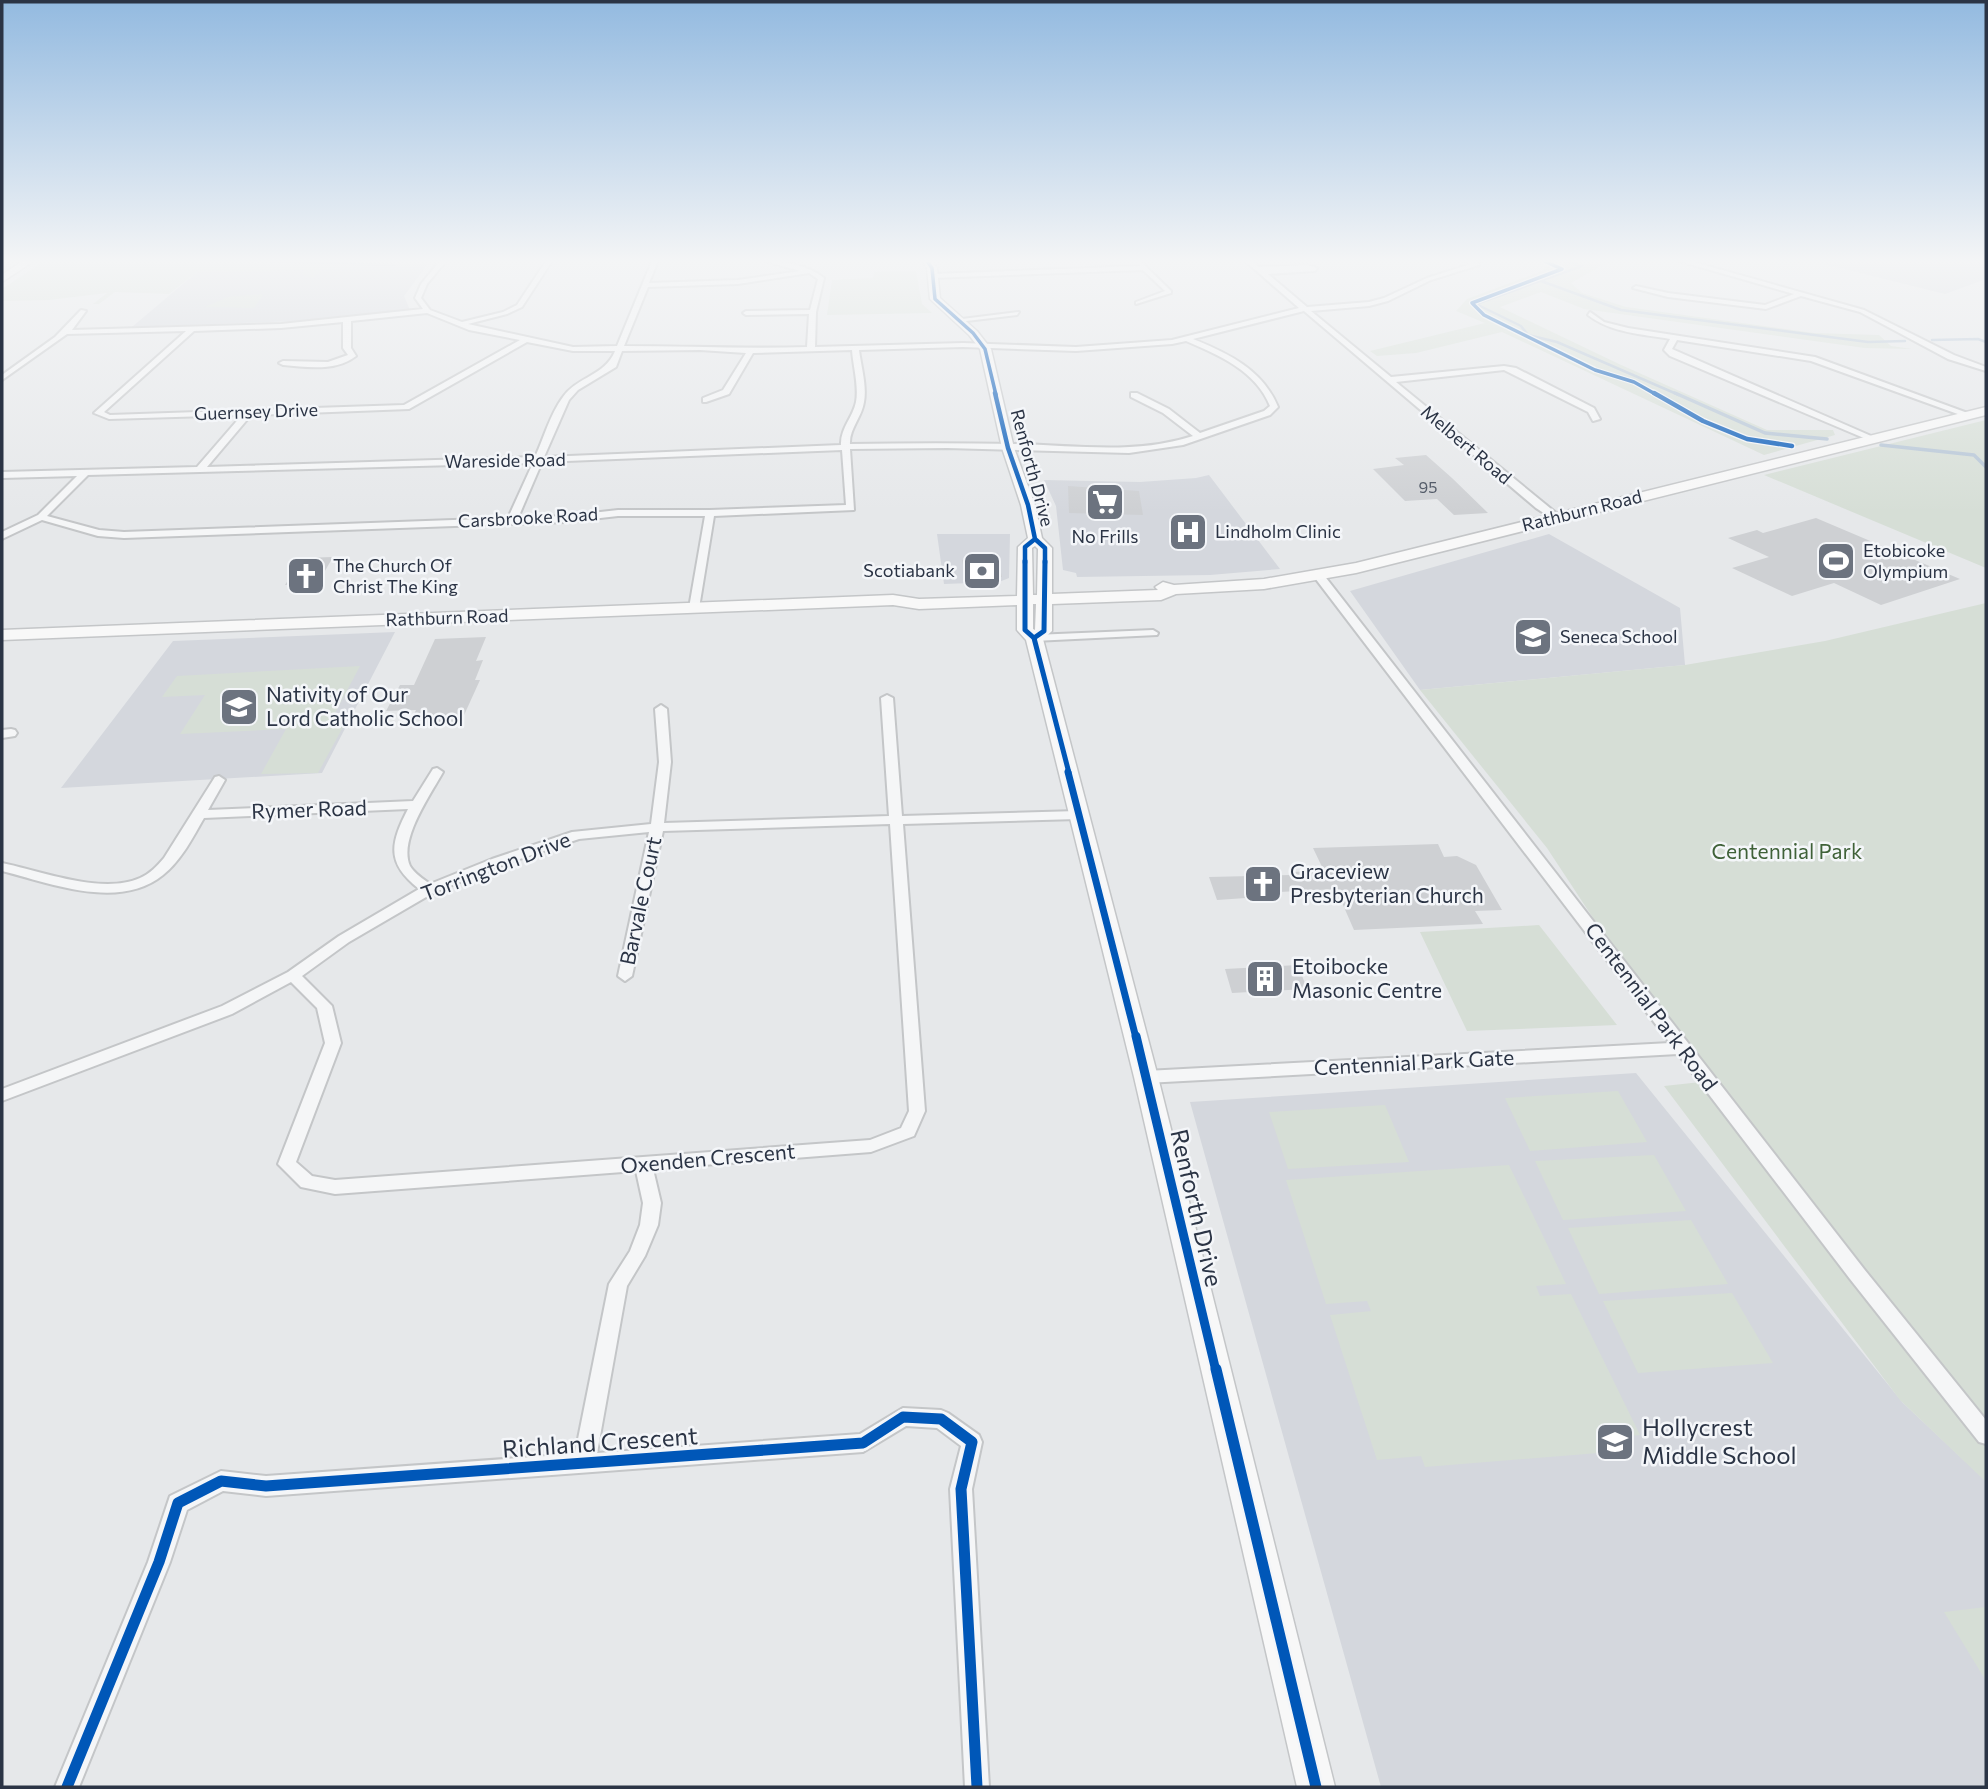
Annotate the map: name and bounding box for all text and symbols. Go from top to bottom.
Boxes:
street label: Guernsey Drive [194,398,318,424]
street label: Melbert Road [1417,400,1516,488]
street label: Renforth Drive [1007,407,1059,529]
street label: Wareside Road [444,448,566,472]
house number: 95 [1419,477,1437,496]
supermarket icon: No Frills [1084,481,1126,523]
street label: Rathburn Road [1520,485,1644,536]
street label: Carsbrooke Road [457,502,599,532]
hospital icon: Lindholm Clinic [1167,511,1209,553]
place label: Lindholm Clinic [1215,520,1341,542]
place label: No Frills [1072,525,1139,547]
place label: Etobicoke Olympium [1863,539,1948,582]
sports icon: Etobicoke Olympium [1815,540,1857,582]
bank icon: Scotiabank [961,550,1003,592]
place label: The Church Of Christ The King [333,554,458,597]
church icon: The Church Of Christ The King [285,555,327,597]
place label: Scotiabank [863,559,955,581]
street label: Rathburn Road [385,604,509,630]
school or university icon: Seneca School [1512,616,1554,658]
place label: Seneca School [1560,625,1677,647]
place label: Nativity of Our Lord Catholic School [266,681,464,730]
school or university icon: Nativity of Our Lord Catholic School [218,686,260,728]
street label: Rymer Road [251,794,367,823]
street label: Torrington Drive [417,826,574,906]
street label: Barvale Court [614,834,665,967]
park label: Centennial Park [1712,838,1862,863]
place label: Graceview Presbyterian Church [1290,858,1484,907]
church icon: Graceview Presbyterian Church [1242,863,1284,905]
street label: Centennial Park Road [1581,917,1724,1095]
place label: Etoibocke Masonic Centre [1292,953,1442,1002]
building icon: Etoibocke Masonic Centre [1244,958,1286,1000]
street label: Centennial Park Gate [1313,1044,1515,1079]
street label: Renforth Drive [1165,1126,1230,1289]
street label: Oxenden Crescent [620,1137,796,1178]
place label: Hollycrest Middle School [1642,1412,1797,1469]
street label: Richland Crescent [501,1420,699,1463]
school or university icon: Hollycrest Middle School [1594,1421,1636,1463]

